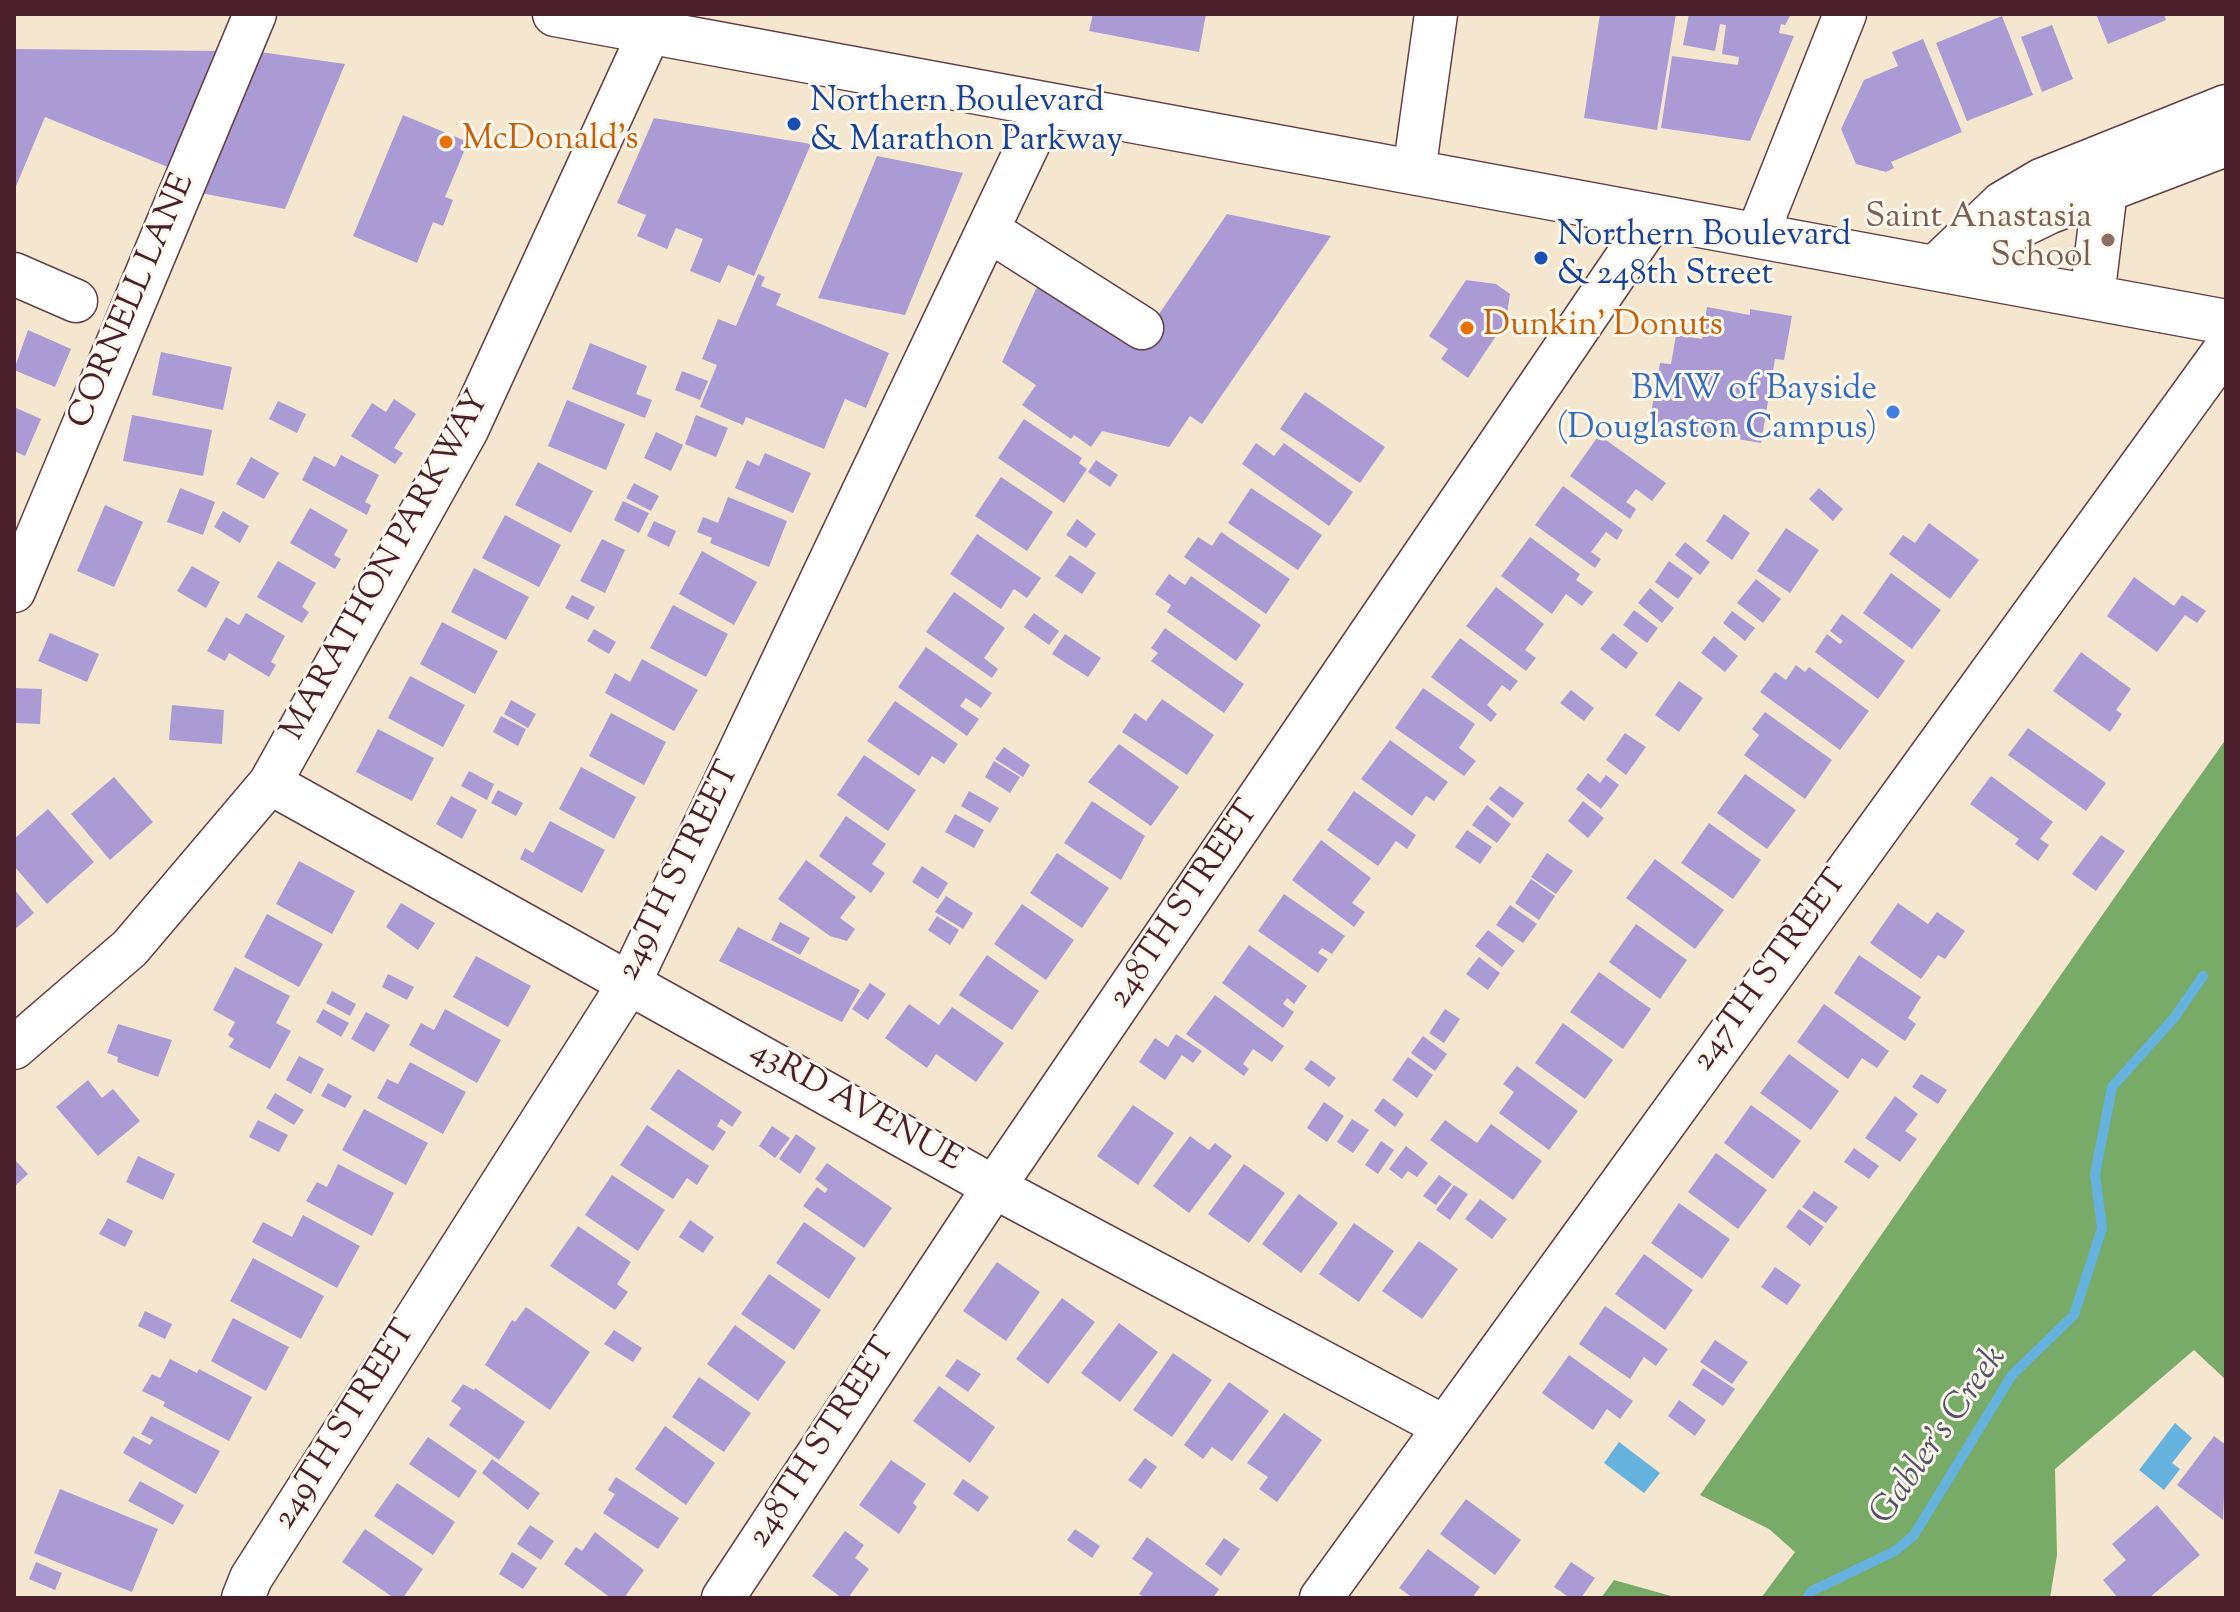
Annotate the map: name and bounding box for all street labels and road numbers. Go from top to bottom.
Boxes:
street label: CORNELL LANE [62,169,206,435]
street label: MARATHON PARKWAY [275,385,501,749]
street label: 249TH STREET [611,756,751,988]
street label: 248TH STREET [1102,794,1270,1018]
street label: 247TH STREET [1685,863,1859,1081]
street label: 43RD AVENUE [742,1033,968,1183]
street label: 249TH STREET [267,1314,427,1538]
street label: 248TH STREET [741,1332,907,1556]

